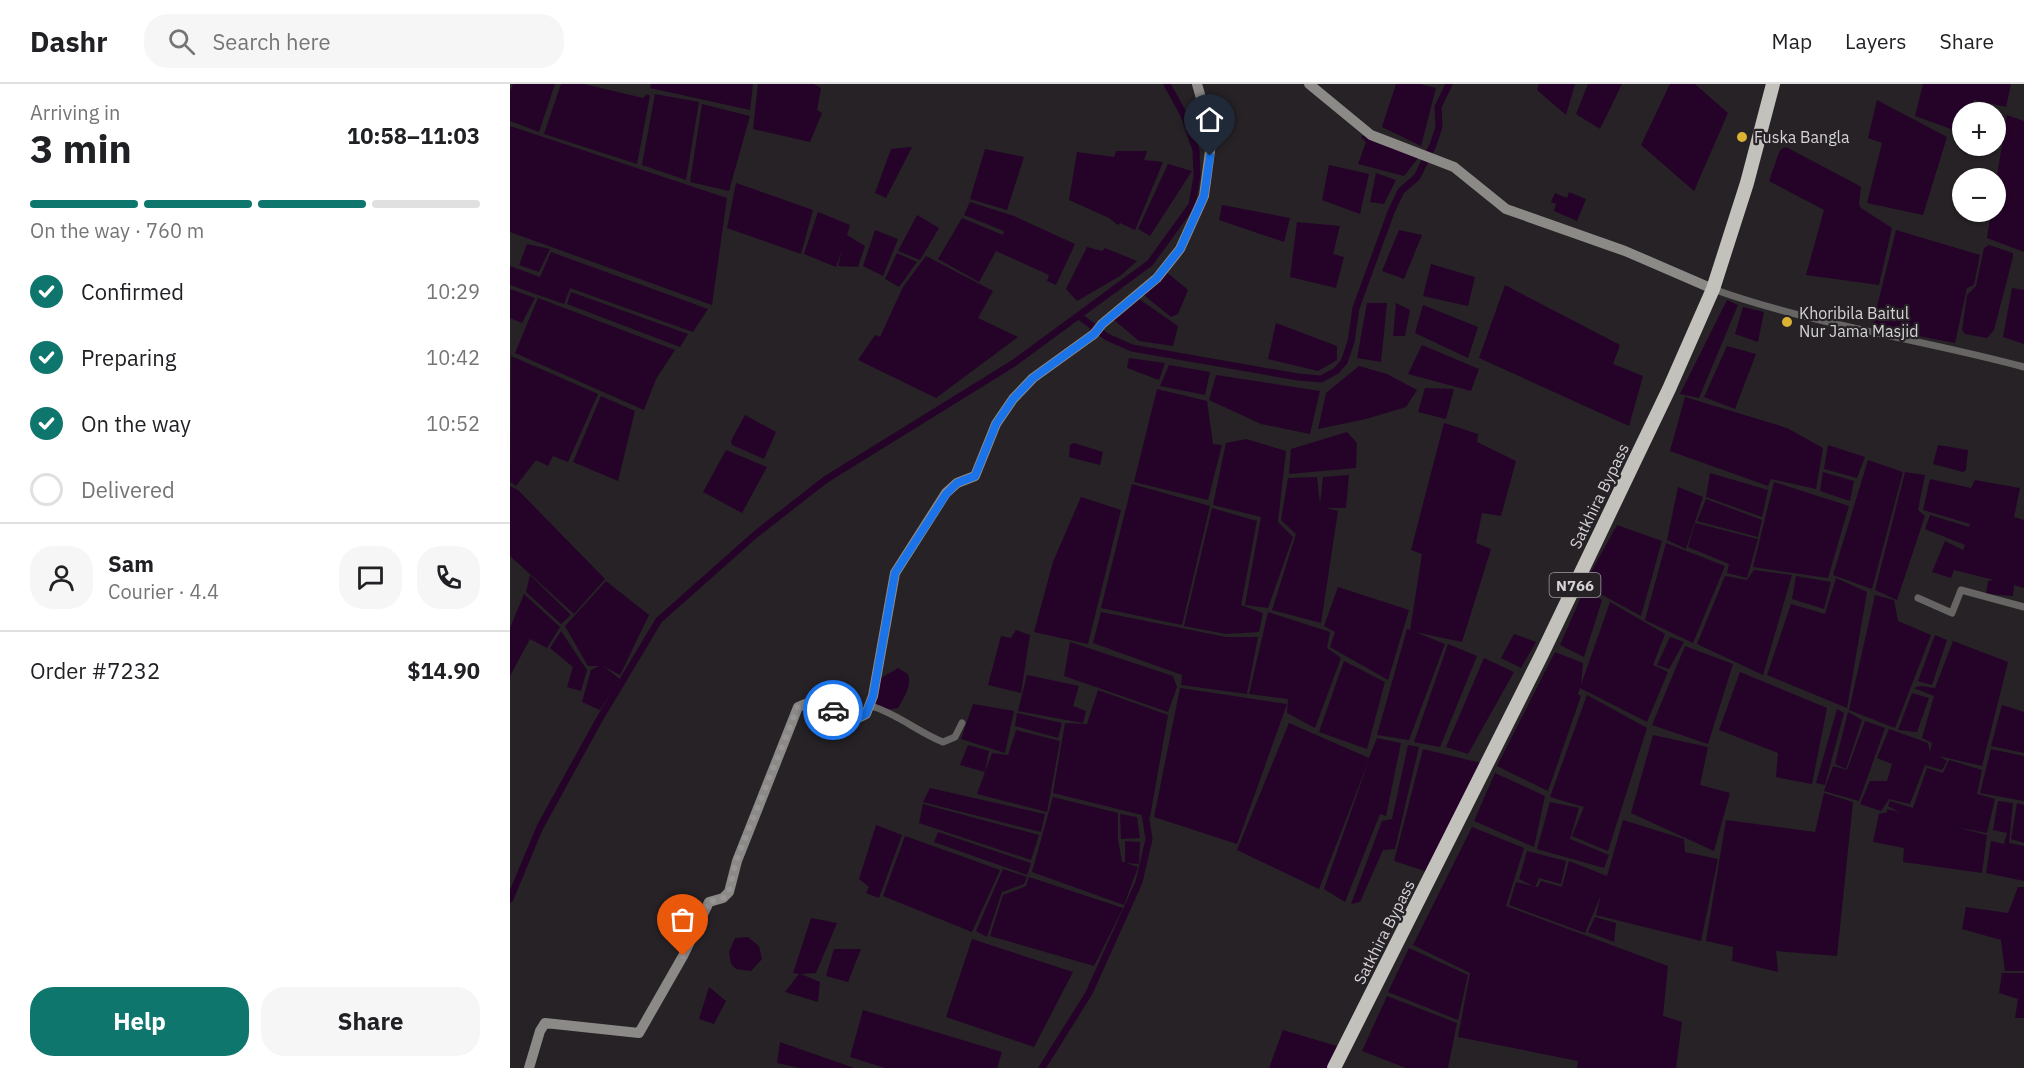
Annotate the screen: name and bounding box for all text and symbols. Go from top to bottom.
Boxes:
search box [144,14,564,68]
text: Dashr [30,23,108,60]
icon: search [165,25,198,58]
text: Search here [213,27,331,56]
text: Map [1772,27,1812,55]
text: Layers [1845,27,1907,55]
text: Share [1940,27,1994,55]
pin [1184,94,1235,156]
text: Arriving in [30,99,120,126]
map controls [1952,102,2006,222]
button: + [1952,102,2006,156]
icon: home [1193,103,1226,136]
text: 10:58–11:03 [347,121,480,150]
text: 3 min [30,123,132,174]
place label: Fuska Bangla [1754,127,1850,147]
marker: Fuska Bangla [1735,130,1749,144]
button: − [1952,168,2006,222]
text: On the way · 760 m [30,217,204,244]
icon: check [30,275,63,308]
text: Confirmed [81,277,184,306]
text: 10:29 [426,278,480,305]
place label: Khoribila Baitul Nur Jama Masjid [1799,303,1919,341]
marker: Khoribila Baitul Nur Jama Masjid [1780,315,1794,329]
icon: check [30,341,63,374]
text: Preparing [81,343,176,372]
text: 10:42 [426,344,480,371]
icon: check [30,407,63,440]
text: On the way [81,409,191,438]
text: 10:52 [426,410,480,437]
street label: Satkhira Bypass [1565,440,1633,552]
text: Delivered [81,475,175,504]
button: person [30,546,93,609]
button: chat [339,546,402,609]
button: phone [417,546,480,609]
text: Sam [108,549,154,578]
road number: N766 [1550,573,1600,597]
text: Courier · 4.4 [108,578,219,605]
text: Order #7232 [30,656,160,685]
text: $14.90 [407,656,480,685]
courier [803,680,863,740]
icon: car [817,694,850,727]
street label: Satkhira Bypass [1349,876,1419,988]
pin [657,894,708,956]
icon: bag [666,903,699,936]
button: Help [30,987,249,1056]
button: Share [261,987,480,1056]

